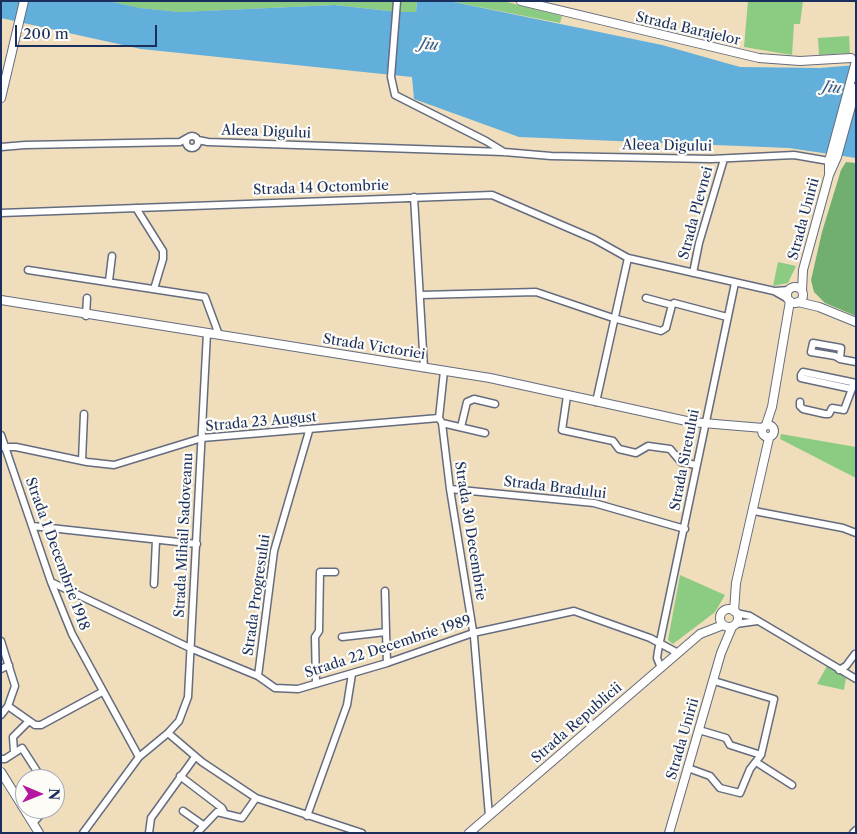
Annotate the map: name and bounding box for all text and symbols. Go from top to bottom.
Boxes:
street label: Strada Barajelor [634,9,742,49]
scale bar [18,15,160,47]
text: 200 m [23,24,69,43]
water label: Jiu [419,35,439,55]
water label: Jiu [822,78,842,98]
street label: Aleea Digului [221,122,311,142]
street label: Aleea Digului [622,137,712,155]
street label: Strada Plevnei [676,165,716,261]
street label: Strada Unirii [785,176,823,262]
street label: Strada 14 Octombrie [253,177,389,199]
street label: Strada Victoriei [321,331,427,363]
street label: Strada Siretului [667,408,703,512]
street label: Strada 23 August [205,409,317,435]
street label: Strada Mihail Sadoveanu [171,452,197,618]
street label: Strada 30 Decembrie [451,460,489,602]
street label: Strada Bradului [503,473,607,503]
street label: Strada 1 Decembrie 1918 [21,475,93,633]
street label: Strada Progresului [240,533,274,657]
street label: Strada 22 Decembrie 1989 [303,612,473,682]
street label: Strada Republicii [528,679,626,767]
street label: Strada Unirii [663,696,703,782]
north arrow [15,769,65,819]
text: N [45,788,63,800]

